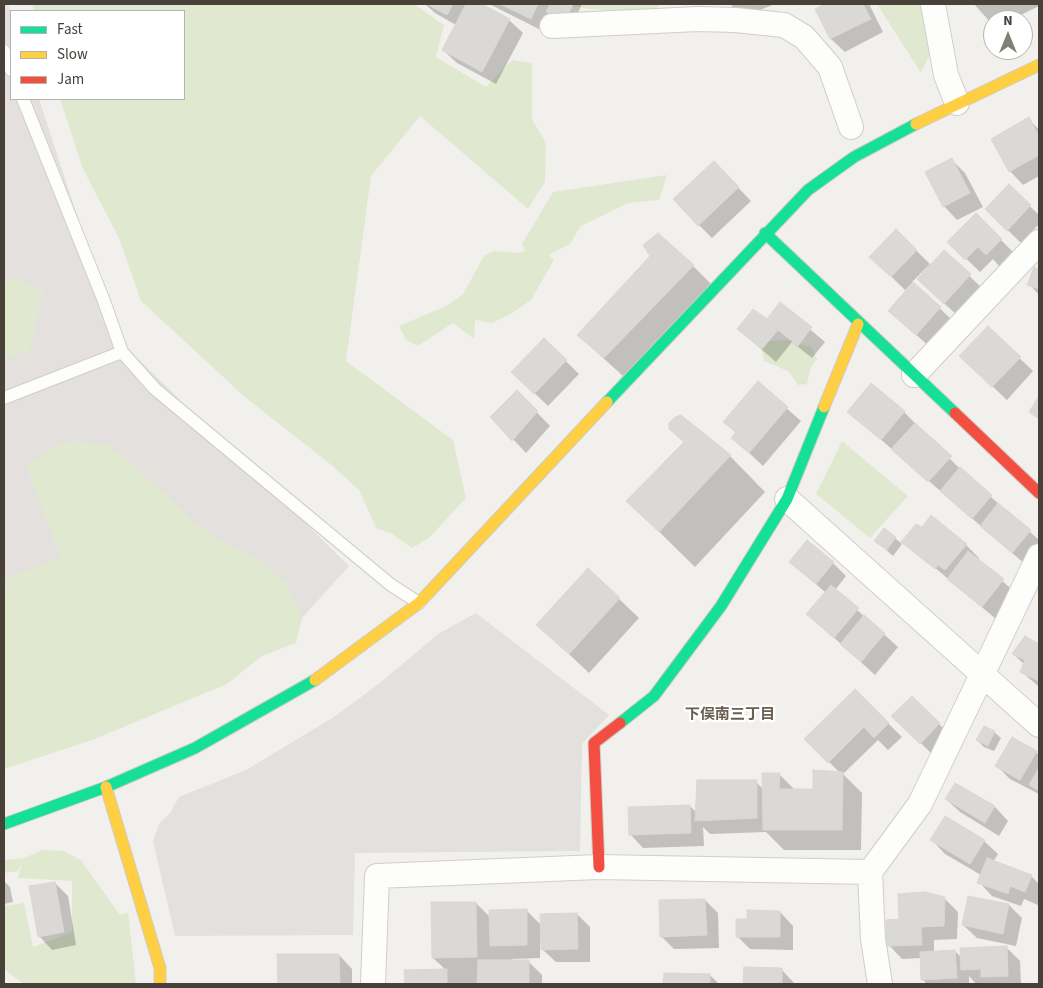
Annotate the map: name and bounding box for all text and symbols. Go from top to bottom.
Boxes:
legend [10,10,185,100]
north arrow [983,10,1033,60]
text: N [1003,11,1013,31]
text: Fast [57,19,83,40]
text: Slow [57,44,88,65]
text: Jam [57,69,84,90]
district label: 下俣南三丁目 [685,707,775,725]

